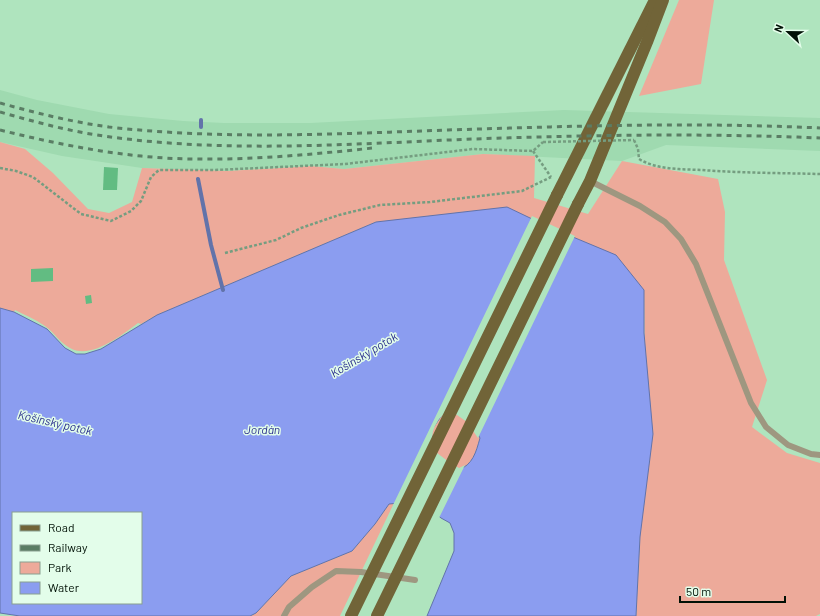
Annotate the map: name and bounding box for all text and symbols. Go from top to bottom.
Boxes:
north arrow [768,12,808,52]
text: N [771,22,786,34]
water label: Košínský potok [327,329,400,380]
water label: Košínský potok [17,407,94,437]
water label: Jordán [244,422,280,436]
legend [12,512,142,604]
text: Road [48,520,75,534]
text: Railway [48,540,88,554]
text: Park [48,560,72,574]
scale bar [680,578,785,604]
text: Water [48,580,80,594]
text: 50 m [686,584,711,598]

